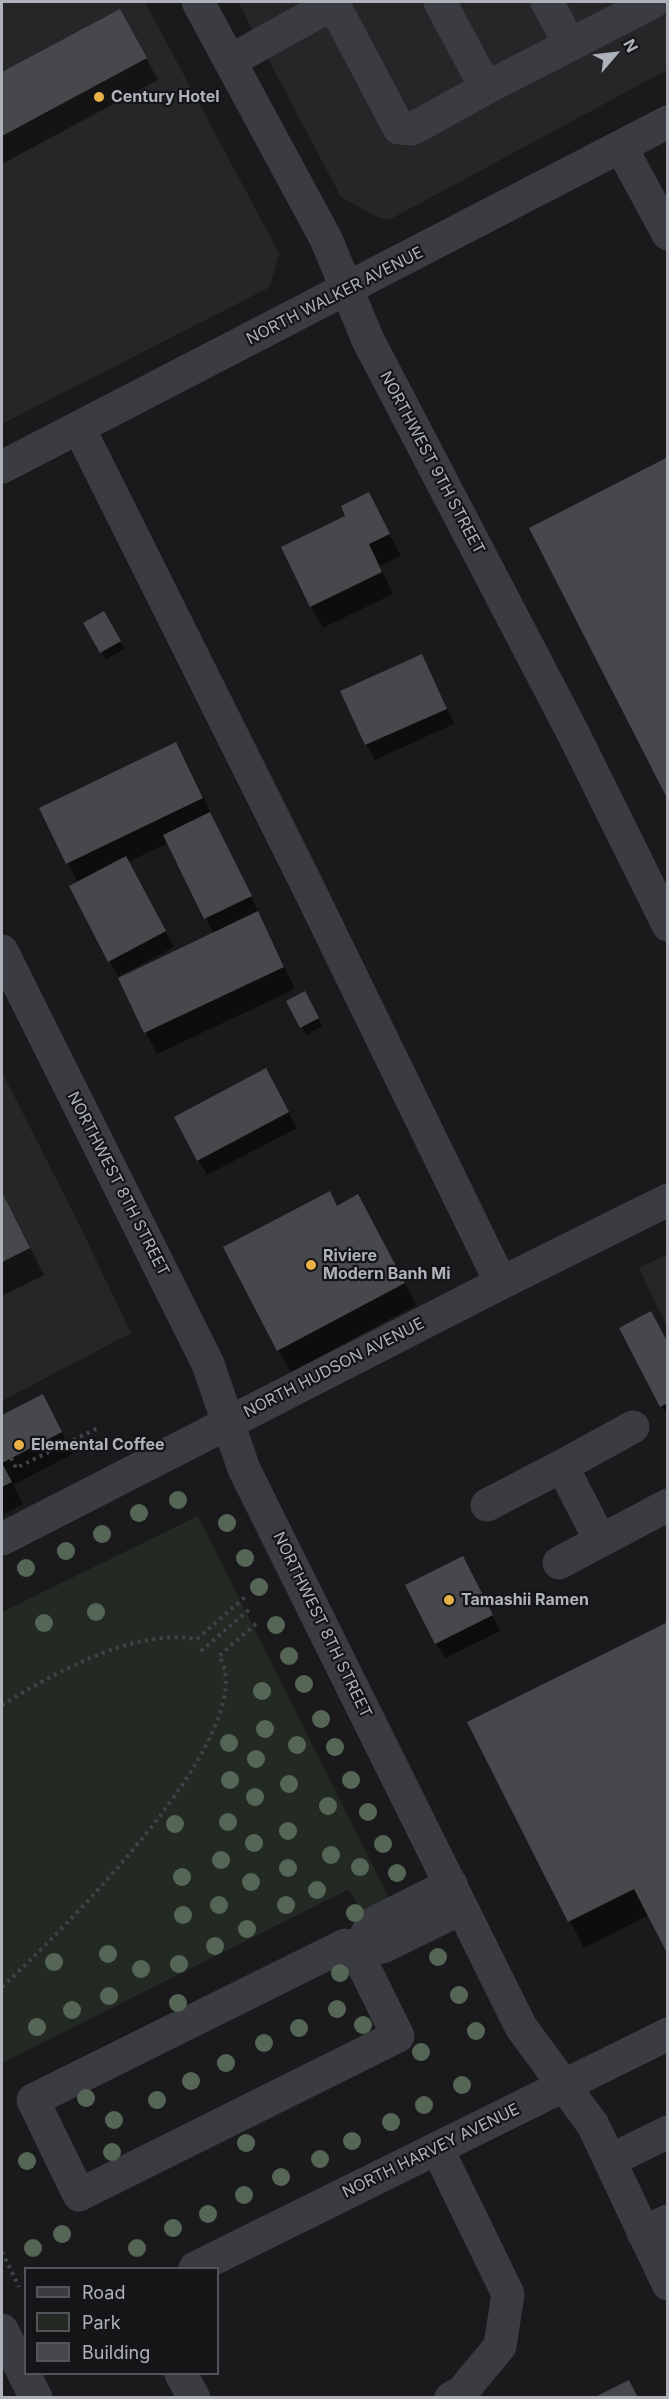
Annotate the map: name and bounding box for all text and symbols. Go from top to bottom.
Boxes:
north arrow [585,24,645,84]
text: N [619,35,643,56]
place label: Century Hotel [111,87,220,107]
marker: Century Hotel [92,90,106,104]
street label: NORTH WALKER AVENUE [244,243,426,349]
street label: NORTHWEST 9TH STREET [376,368,488,558]
street label: NORTHWEST 8TH STREET [63,1089,173,1279]
place label: Riviere Modern Banh Mi [323,1246,451,1284]
marker: Riviere Modern Banh Mi [304,1258,318,1272]
street label: NORTH HUDSON AVENUE [241,1314,427,1422]
place label: Elemental Coffee [31,1435,164,1455]
marker: Elemental Coffee [12,1438,26,1452]
street label: NORTHWEST 8TH STREET [269,1529,375,1721]
place label: Tamashii Ramen [461,1590,589,1610]
marker: Tamashii Ramen [442,1593,456,1607]
street label: NORTH HARVEY AVENUE [339,2100,523,2202]
legend [24,2267,219,2375]
text: Road [82,2282,125,2303]
text: Park [82,2312,121,2333]
text: Building [82,2342,150,2363]

